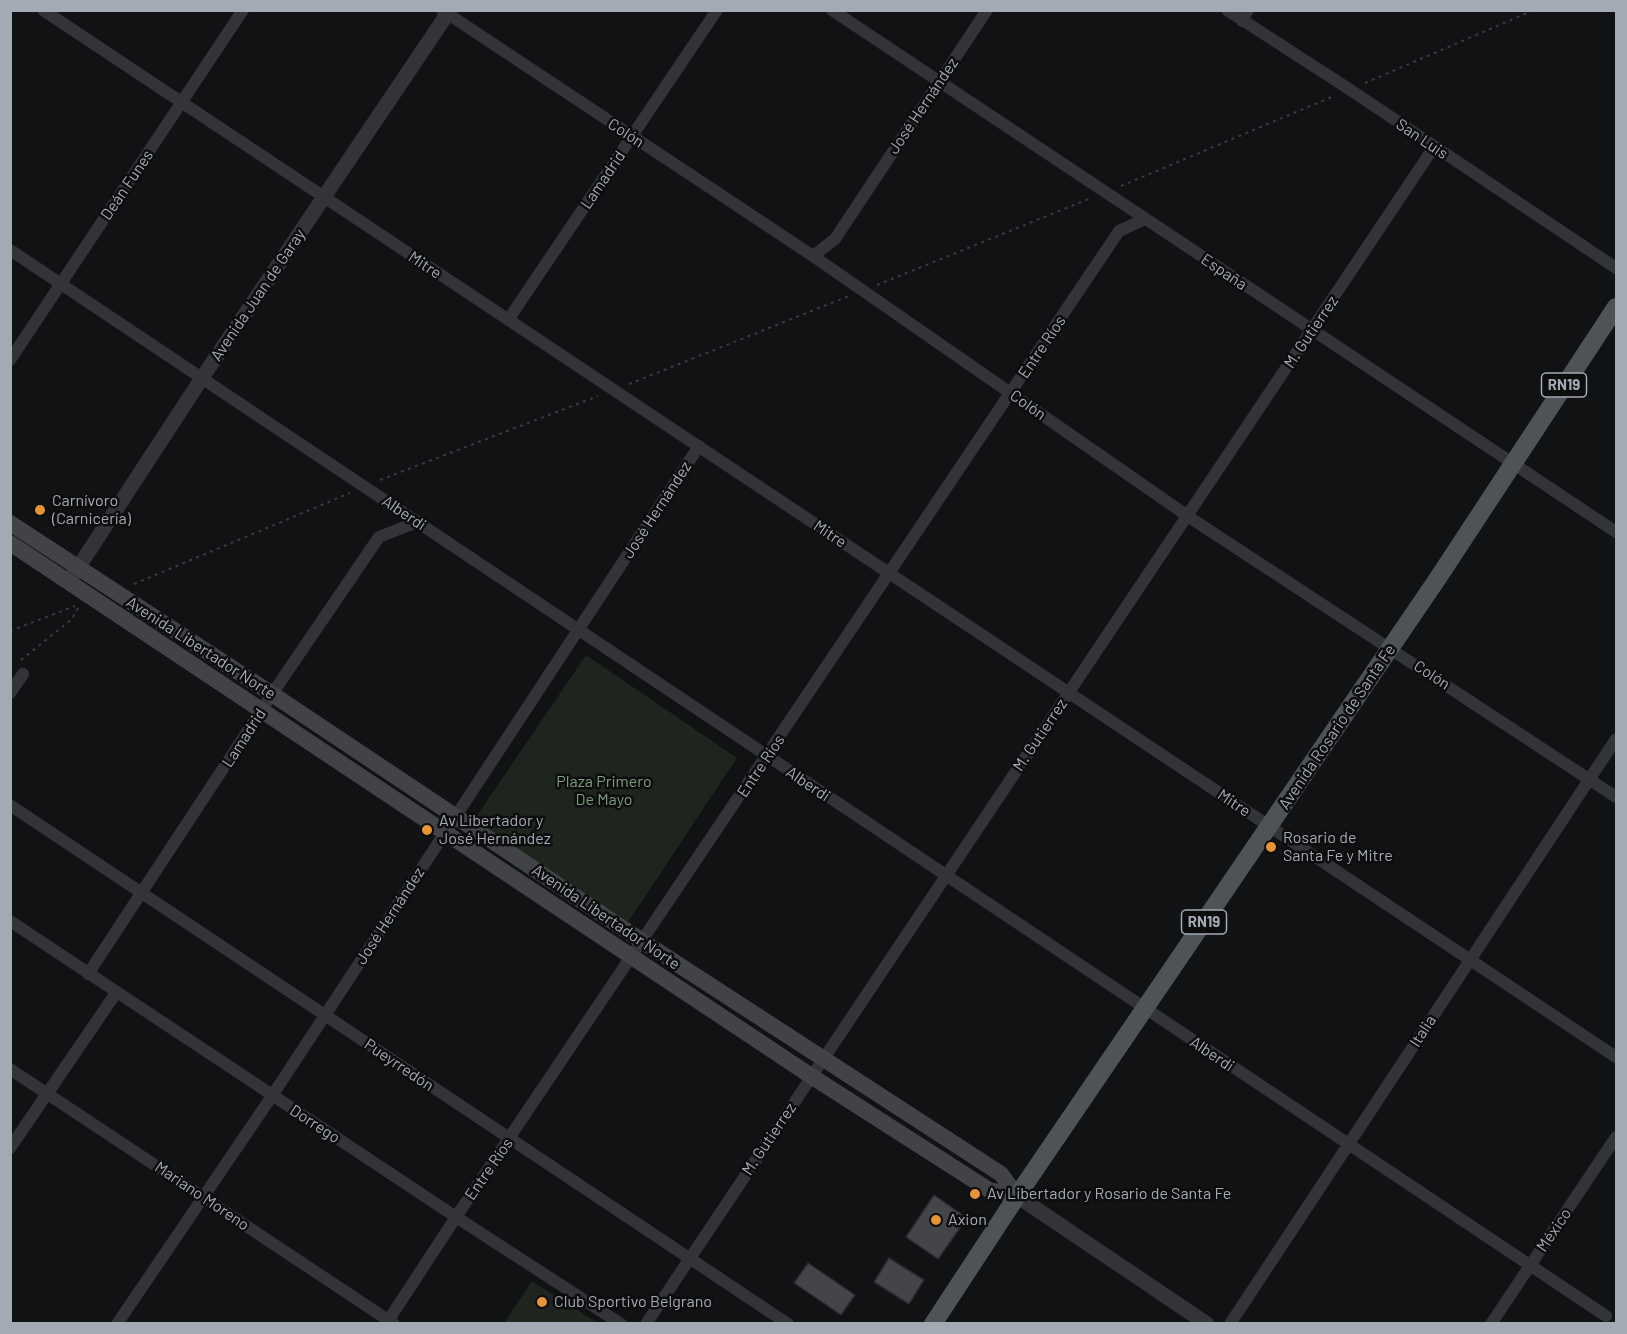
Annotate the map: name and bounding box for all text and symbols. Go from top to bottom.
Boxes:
street label: José Hernández [884,54,962,158]
street label: Colón [604,114,648,152]
street label: San Luis [1392,115,1452,163]
street label: Deán Funes [97,146,157,224]
street label: Lamadrid [577,147,629,213]
street label: Avenida Juan de Garay [207,225,309,365]
street label: Mitre [405,247,445,283]
street label: España [1197,250,1251,294]
street label: M. Gutierrez [1280,292,1342,372]
street label: Entre Ríos [1014,312,1070,382]
road number: RN19 [1542,373,1586,397]
street label: Colón [1006,386,1050,424]
street label: José Hernández [618,458,696,562]
place label: Carnívoro (Carnicería) [52,491,131,529]
street label: Alberdi [378,491,430,535]
marker: Carnívoro (Carnicería) [33,503,47,517]
street label: Mitre [810,516,850,552]
street label: Avenida Libertador Norte [123,592,279,704]
street label: Avenida Rosario de Santa Fe [1275,641,1399,813]
street label: Colón [1410,656,1454,694]
street label: M. Gutierrez [1009,695,1071,775]
street label: Lamadrid [218,705,270,771]
street label: Entre Ríos [733,731,789,801]
street label: Alberdi [782,762,834,806]
park label: Plaza Primero De Mayo [556,772,652,810]
street label: Mitre [1214,785,1254,821]
place label: Av Libertador y José Hernández [439,811,551,849]
marker: Av Libertador y José Hernández [420,823,434,837]
place label: Rosario de Santa Fe y Mitre [1283,828,1393,866]
marker: Rosario de Santa Fe y Mitre [1264,840,1278,854]
street label: Avenida Libertador Norte [528,860,684,974]
street label: José Hernández [351,864,429,968]
road number: RN19 [1182,910,1226,934]
street label: Italia [1406,1011,1440,1051]
street label: Alberdi [1186,1032,1238,1076]
street label: Pueyrredón [361,1035,437,1095]
street label: M. Gutierrez [738,1099,800,1179]
street label: Dorrego [286,1101,344,1147]
street label: Entre Ríos [461,1134,517,1204]
street label: Mariano Moreno [151,1157,253,1235]
place label: Av Libertador y Rosario de Santa Fe [987,1184,1231,1204]
marker: Av Libertador y Rosario de Santa Fe [968,1187,982,1201]
street label: México [1532,1205,1576,1255]
place label: Axion [948,1210,987,1230]
marker: Axion [929,1213,943,1227]
place label: Club Sportivo Belgrano [554,1292,712,1312]
marker: Club Sportivo Belgrano [535,1295,549,1309]

